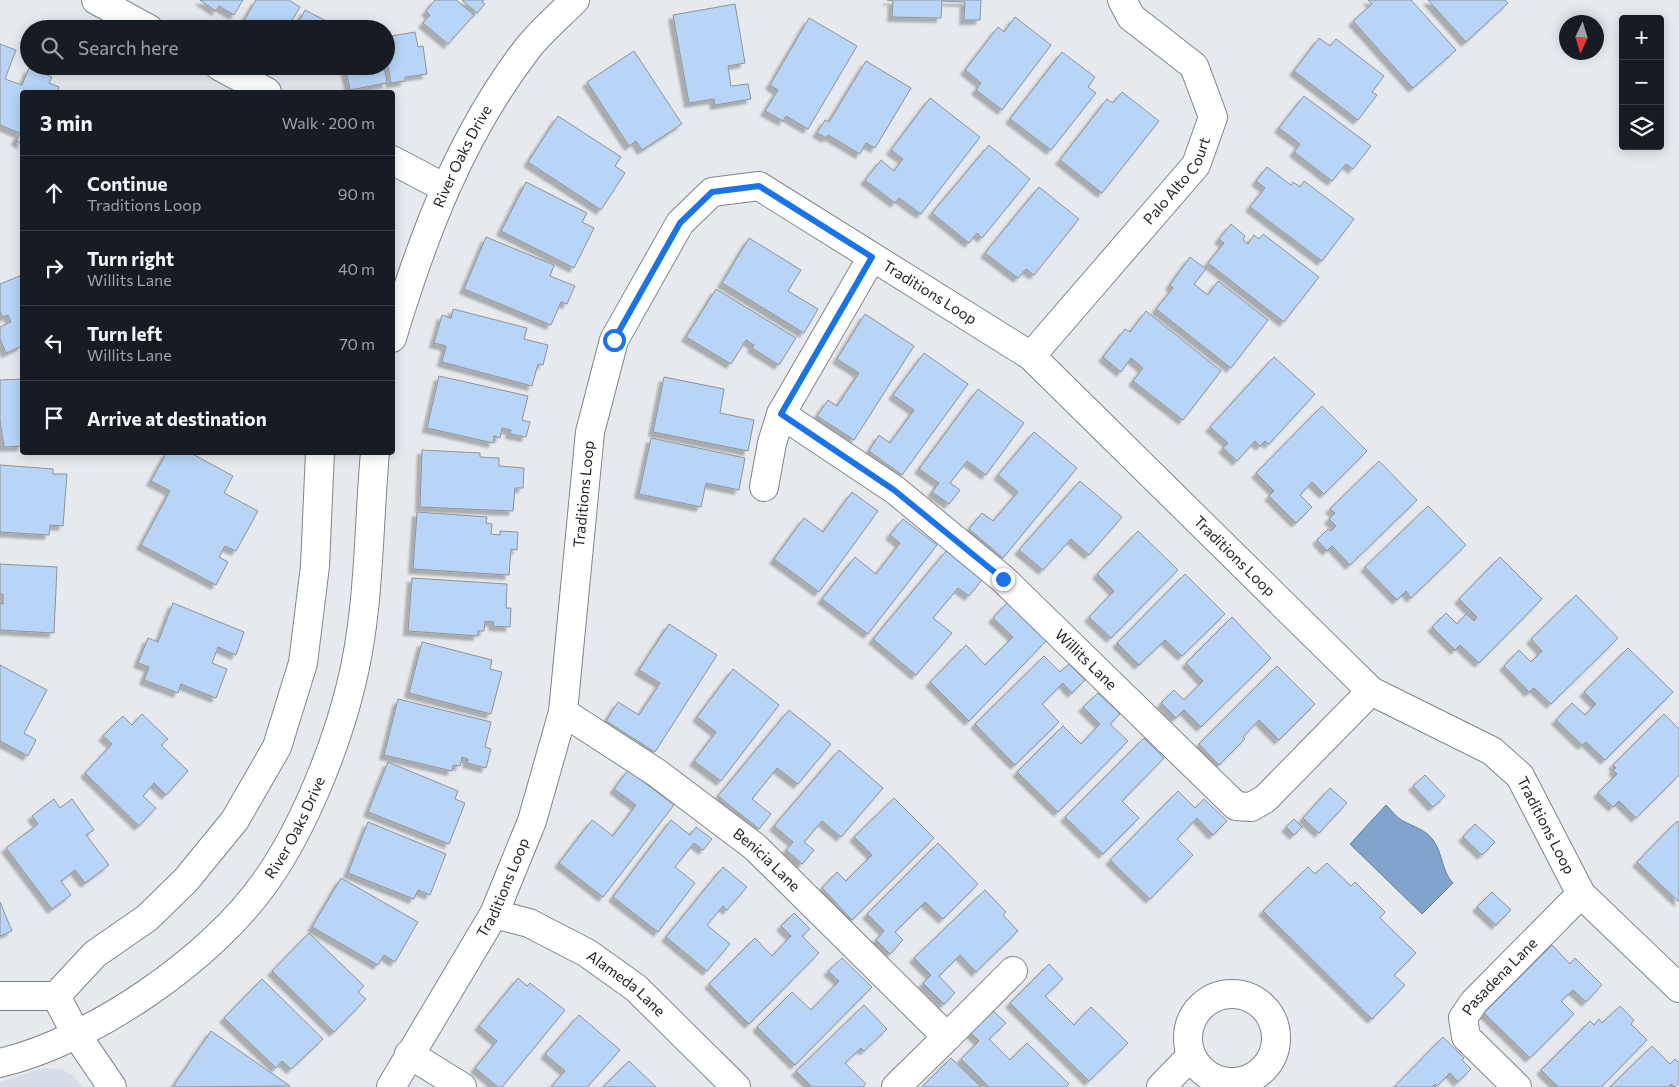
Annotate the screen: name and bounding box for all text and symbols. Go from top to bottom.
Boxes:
north arrow [1559,15,1604,60]
map controls [1619,15,1664,150]
button: + [1619,15,1664,60]
search box [20,20,395,75]
icon: search [38,34,66,62]
text: Search here [78,36,178,59]
button: − [1619,60,1664,105]
street label: River Oaks Drive [429,101,495,210]
button: layers [1619,105,1664,150]
text: 3 min [40,110,93,135]
text: Walk · 200 m [282,113,375,132]
street label: Palo Alto Court [1139,134,1213,228]
text: Continue [87,172,167,195]
icon: ahead [40,179,68,207]
text: 90 m [338,184,375,203]
text: Traditions Loop [87,195,201,214]
text: Turn right [87,247,174,270]
icon: right [40,254,68,282]
street label: Traditions Loop [880,256,981,328]
text: 40 m [338,259,375,278]
text: Willits Lane [87,270,172,289]
text: Turn left [87,322,162,345]
icon: left [40,329,68,357]
route start [603,329,626,352]
text: 70 m [339,334,375,353]
text: Willits Lane [87,345,172,364]
icon: arrive [40,404,68,432]
text: Arrive at destination [87,407,267,430]
street label: Traditions Loop [569,440,597,548]
street label: Traditions Loop [1191,512,1280,600]
route end [992,568,1015,591]
street label: Willits Lane [1052,625,1121,693]
street label: Traditions Loop [1514,773,1579,877]
street label: River Oaks Drive [260,774,328,882]
street label: Benicia Lane [730,824,805,895]
street label: Traditions Loop [472,835,532,940]
street label: Pasadena Lane [1458,934,1541,1018]
street label: Alameda Lane [584,946,669,1020]

